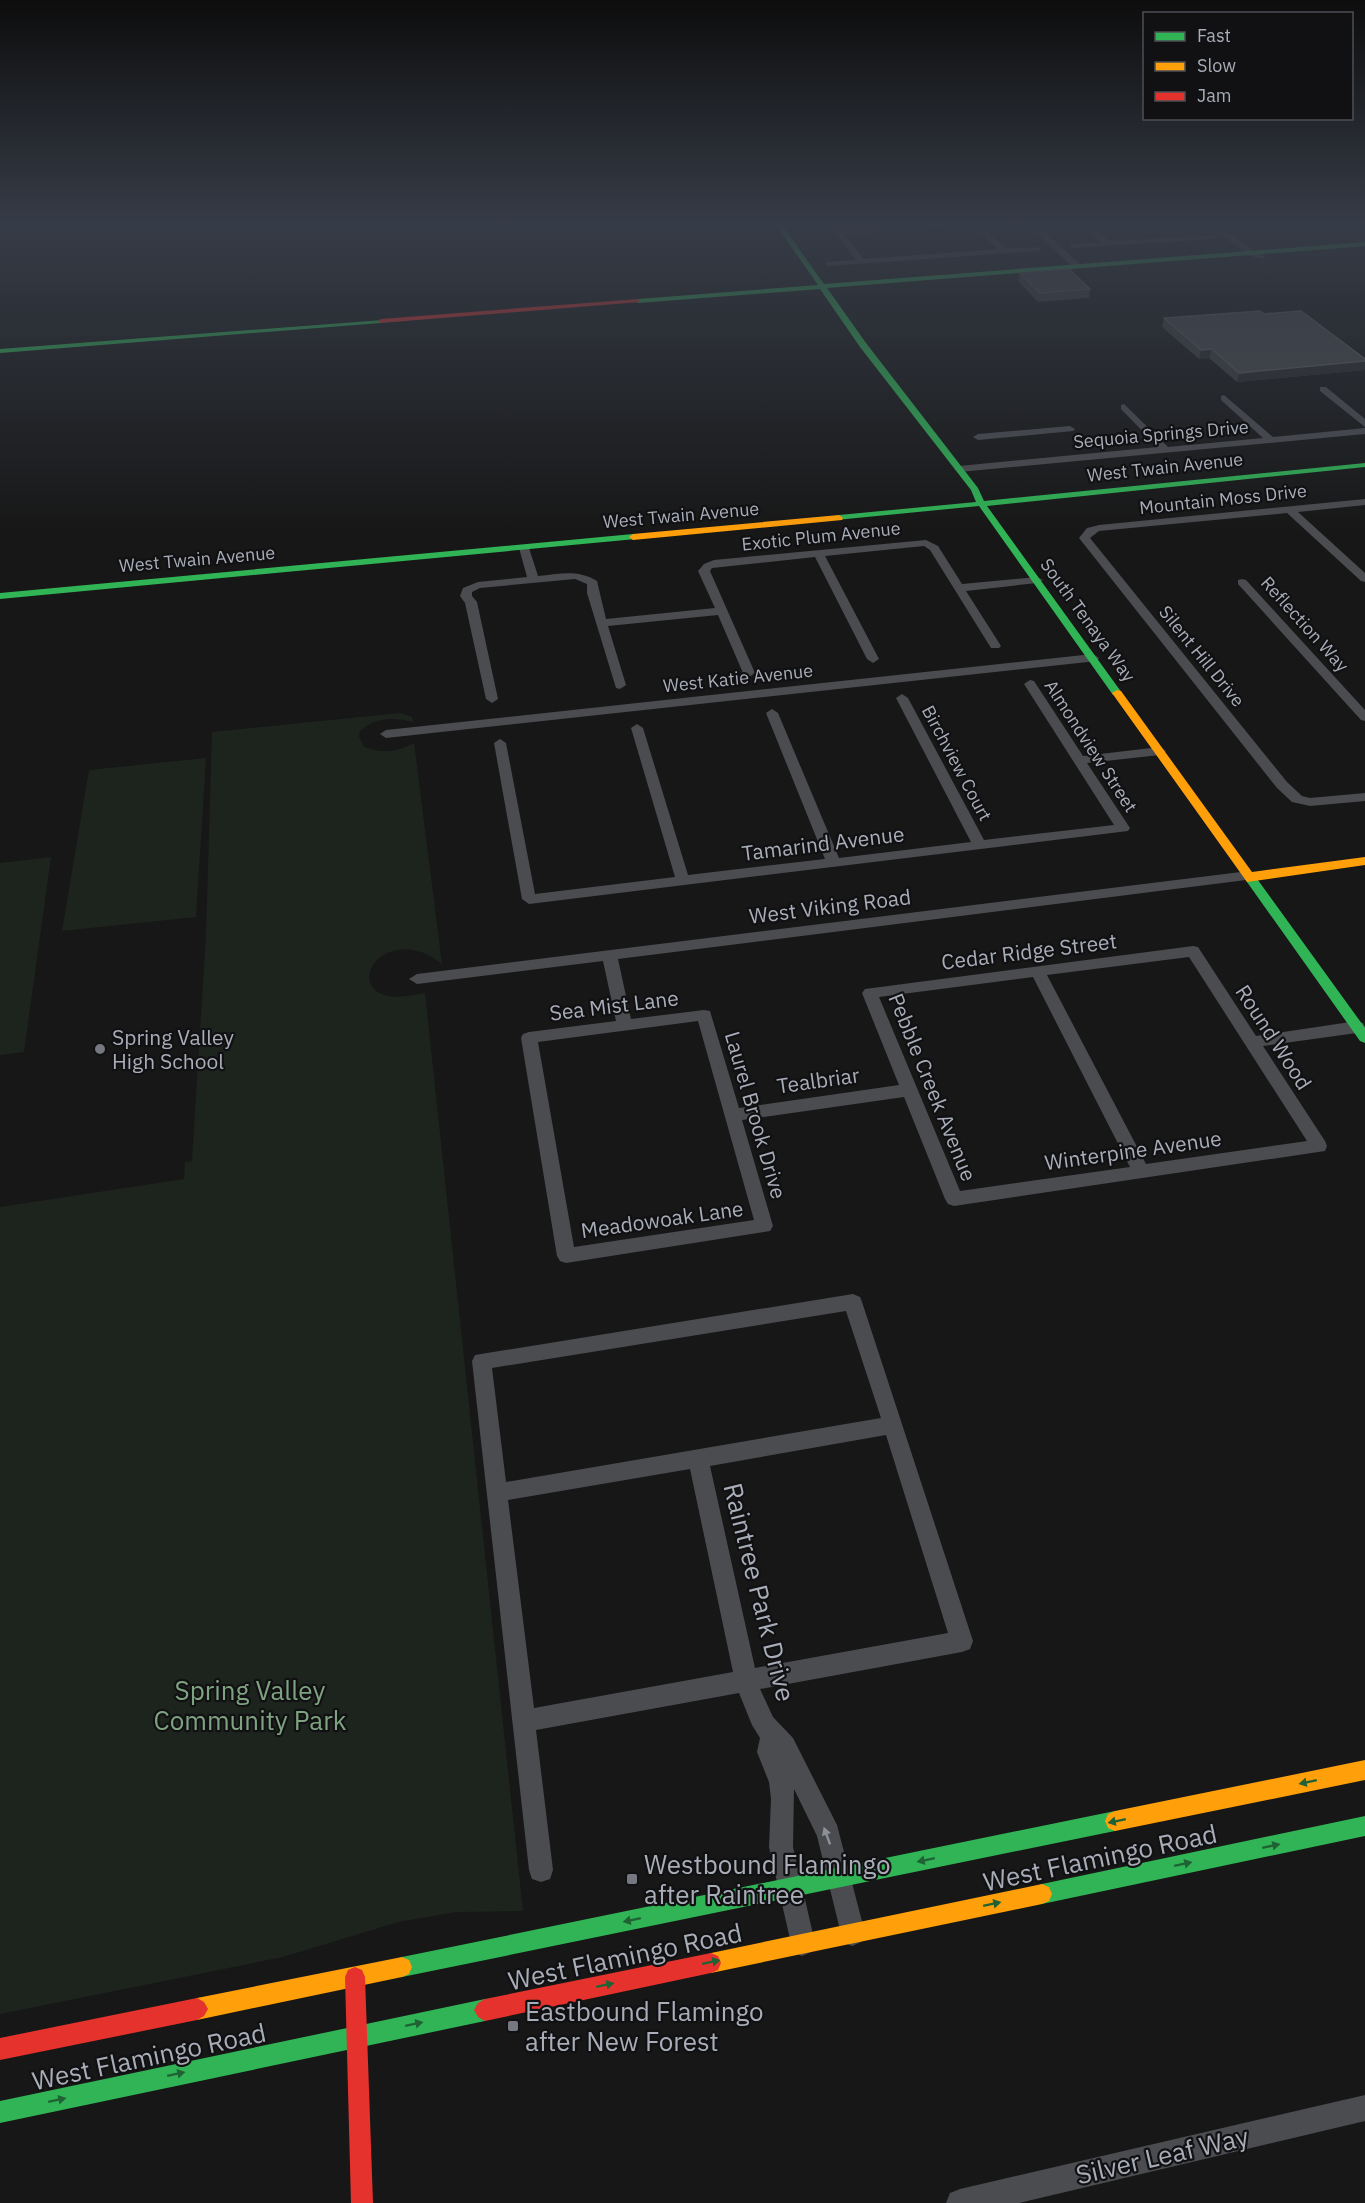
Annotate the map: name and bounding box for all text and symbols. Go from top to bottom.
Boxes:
legend [1143,12,1353,120]
text: Fast [1197,24,1231,47]
text: Slow [1197,54,1236,77]
text: Jam [1197,84,1232,107]
street label: Sequoia Springs Drive [1072,415,1250,453]
street label: West Twain Avenue [1086,447,1244,487]
street label: Mountain Moss Drive [1138,479,1308,519]
street label: West Twain Avenue [602,497,760,533]
street label: Exotic Plum Avenue [740,516,902,556]
street label: West Twain Avenue [118,541,276,577]
street label: South Tenaya Way [1035,554,1141,686]
street label: Reflection Way [1256,572,1354,676]
street label: Silent Hill Drive [1154,601,1250,711]
street label: West Katie Avenue [662,659,814,697]
street label: Almondview Street [1040,675,1142,817]
street label: Birchview Court [917,701,997,825]
street label: Tamarind Avenue [740,819,906,867]
street label: West Viking Road [747,882,913,930]
street label: Cedar Ridge Street [940,926,1118,976]
street label: Round Wood [1230,979,1318,1095]
street label: Sea Mist Lane [548,983,680,1027]
street label: Pebble Creek Avenue [883,989,983,1185]
place label: Spring Valley High School [112,1023,234,1075]
street label: Laurel Brook Drive [719,1028,793,1202]
marker: Spring Valley High School [93,1042,107,1056]
street label: Tealbriar [775,1060,861,1100]
street label: Winterpine Avenue [1043,1124,1223,1176]
street label: Meadowoak Lane [579,1194,745,1244]
street label: Raintree Park Drive [716,1479,804,1705]
park label: Spring Valley Community Park [154,1673,347,1737]
one-way arrow [1298,1778,1317,1787]
street label: West Flamingo Road [980,1816,1220,1898]
one-way arrow [1107,1817,1126,1826]
one-way arrow [822,1827,832,1845]
one-way arrow [1261,1841,1280,1850]
place label: Westbound Flamingo after Raintree [644,1847,891,1911]
one-way arrow [916,1855,935,1865]
one-way arrow [1173,1859,1192,1868]
marker: Westbound Flamingo after Raintree [625,1872,639,1886]
one-way arrow [982,1899,1001,1908]
street label: West Flamingo Road [505,1915,745,1997]
one-way arrow [622,1916,641,1925]
one-way arrow [702,1957,720,1967]
one-way arrow [596,1979,614,1989]
place label: Eastbound Flamingo after New Forest [525,1994,764,2058]
street label: West Flamingo Road [29,2015,269,2097]
one-way arrow [405,2019,424,2028]
marker: Eastbound Flamingo after New Forest [506,2019,520,2033]
one-way arrow [167,2069,186,2078]
one-way arrow [48,2094,66,2104]
street label: Silver Leaf Way [1072,2119,1252,2191]

